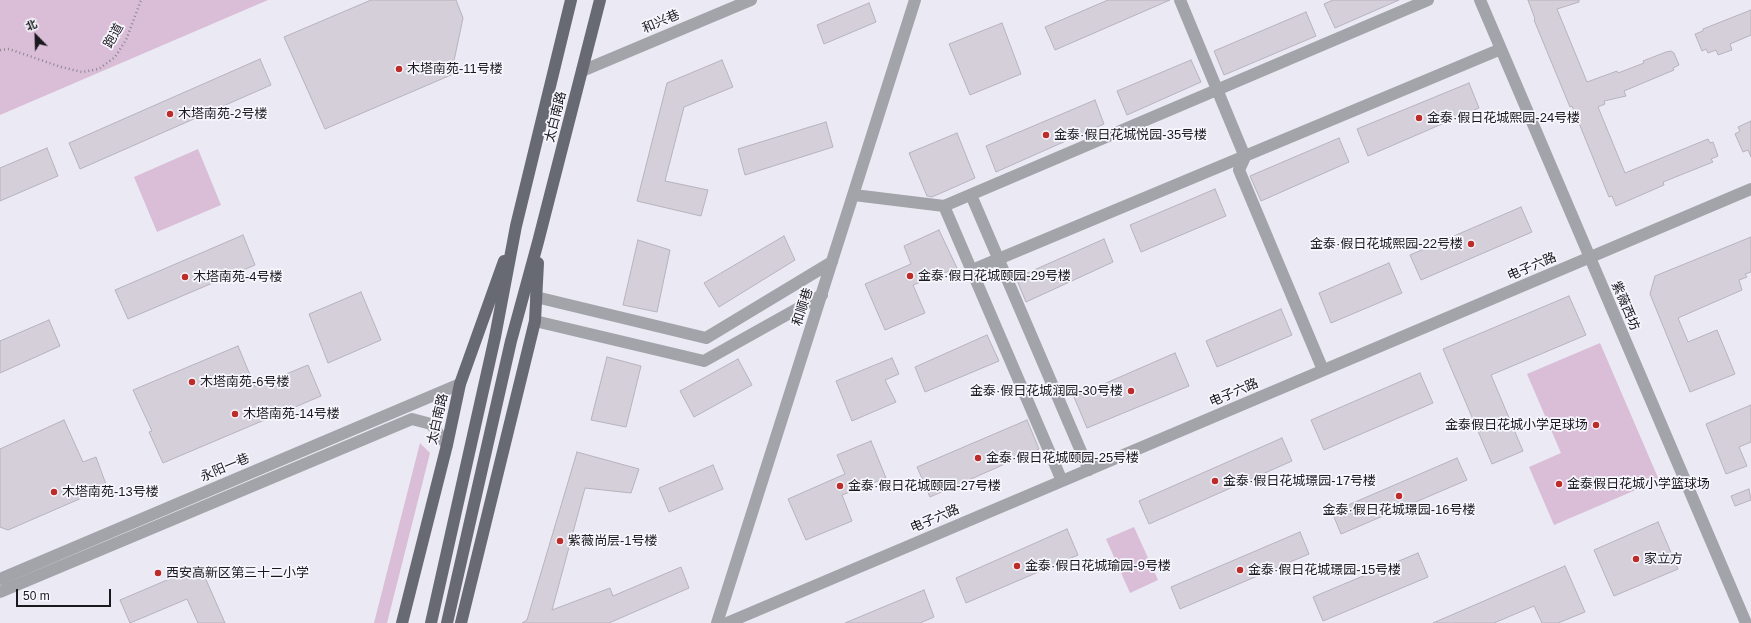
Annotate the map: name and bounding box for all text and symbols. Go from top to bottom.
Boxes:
street label: 和兴巷 [640,7,682,37]
north arrow [16,16,56,56]
text: 北 [24,17,39,33]
street label: 跑道 [101,21,127,51]
place label: 木塔南苑-11号楼 [407,61,503,77]
marker: 木塔南苑-11号楼 [394,64,404,74]
street label: 太白南路 [542,90,570,144]
place label: 木塔南苑-2号楼 [178,106,268,122]
marker: 木塔南苑-2号楼 [165,109,175,119]
place label: 金泰·假日花城熙园-24号楼 [1427,110,1580,126]
marker: 金泰·假日花城熙园-24号楼 [1414,113,1424,123]
place label: 金泰·假日花城悦园-35号楼 [1054,127,1207,143]
marker: 金泰·假日花城悦园-35号楼 [1041,130,1051,140]
place label: 金泰·假日花城熙园-22号楼 [1310,236,1463,252]
marker: 金泰·假日花城熙园-22号楼 [1466,239,1476,249]
street label: 电子六路 [1505,250,1559,284]
place label: 金泰·假日花城颐园-29号楼 [918,268,1071,284]
place label: 木塔南苑-4号楼 [193,269,283,285]
marker: 金泰·假日花城颐园-29号楼 [905,271,915,281]
marker: 木塔南苑-4号楼 [180,272,190,282]
street label: 紫薇西坊 [1608,279,1642,333]
street label: 和顺巷 [790,286,816,328]
place label: 木塔南苑-6号楼 [200,374,290,390]
street label: 电子六路 [1207,376,1261,410]
marker: 木塔南苑-6号楼 [187,377,197,387]
place label: 金泰·假日花城润园-30号楼 [970,383,1123,399]
marker: 金泰·假日花城润园-30号楼 [1126,386,1136,396]
street label: 太白南路 [425,392,451,446]
place label: 木塔南苑-14号楼 [243,406,340,422]
marker: 木塔南苑-14号楼 [230,409,240,419]
place label: 金泰假日花城小学足球场 [1445,417,1588,433]
marker: 金泰假日花城小学足球场 [1591,420,1601,430]
place label: 金泰·假日花城颐园-25号楼 [986,450,1139,466]
street label: 永阳一巷 [198,451,252,485]
marker: 金泰·假日花城颐园-25号楼 [973,453,983,463]
place label: 金泰·假日花城璟园-17号楼 [1223,473,1376,489]
marker: 金泰·假日花城璟园-17号楼 [1210,476,1220,486]
place label: 金泰假日花城小学篮球场 [1567,476,1710,492]
place label: 金泰·假日花城颐园-27号楼 [848,478,1001,494]
marker: 金泰假日花城小学篮球场 [1554,479,1564,489]
marker: 金泰·假日花城颐园-27号楼 [835,481,845,491]
place label: 木塔南苑-13号楼 [62,484,159,500]
marker: 木塔南苑-13号楼 [49,487,59,497]
marker: 金泰·假日花城璟园-16号楼 [1394,491,1404,501]
street label: 电子六路 [908,502,962,536]
place label: 金泰·假日花城璟园-16号楼 [1322,502,1476,518]
place label: 紫薇尚层-1号楼 [568,533,658,549]
marker: 紫薇尚层-1号楼 [555,536,565,546]
place label: 家立方 [1644,551,1683,567]
marker: 家立方 [1631,554,1641,564]
place label: 金泰·假日花城瑜园-9号楼 [1025,558,1171,574]
marker: 金泰·假日花城瑜园-9号楼 [1012,561,1022,571]
place label: 金泰·假日花城璟园-15号楼 [1248,562,1401,578]
place label: 西安高新区第三十二小学 [166,565,309,581]
marker: 金泰·假日花城璟园-15号楼 [1235,565,1245,575]
marker: 西安高新区第三十二小学 [153,568,163,578]
scale bar [18,581,113,607]
text: 50 m [23,589,50,603]

